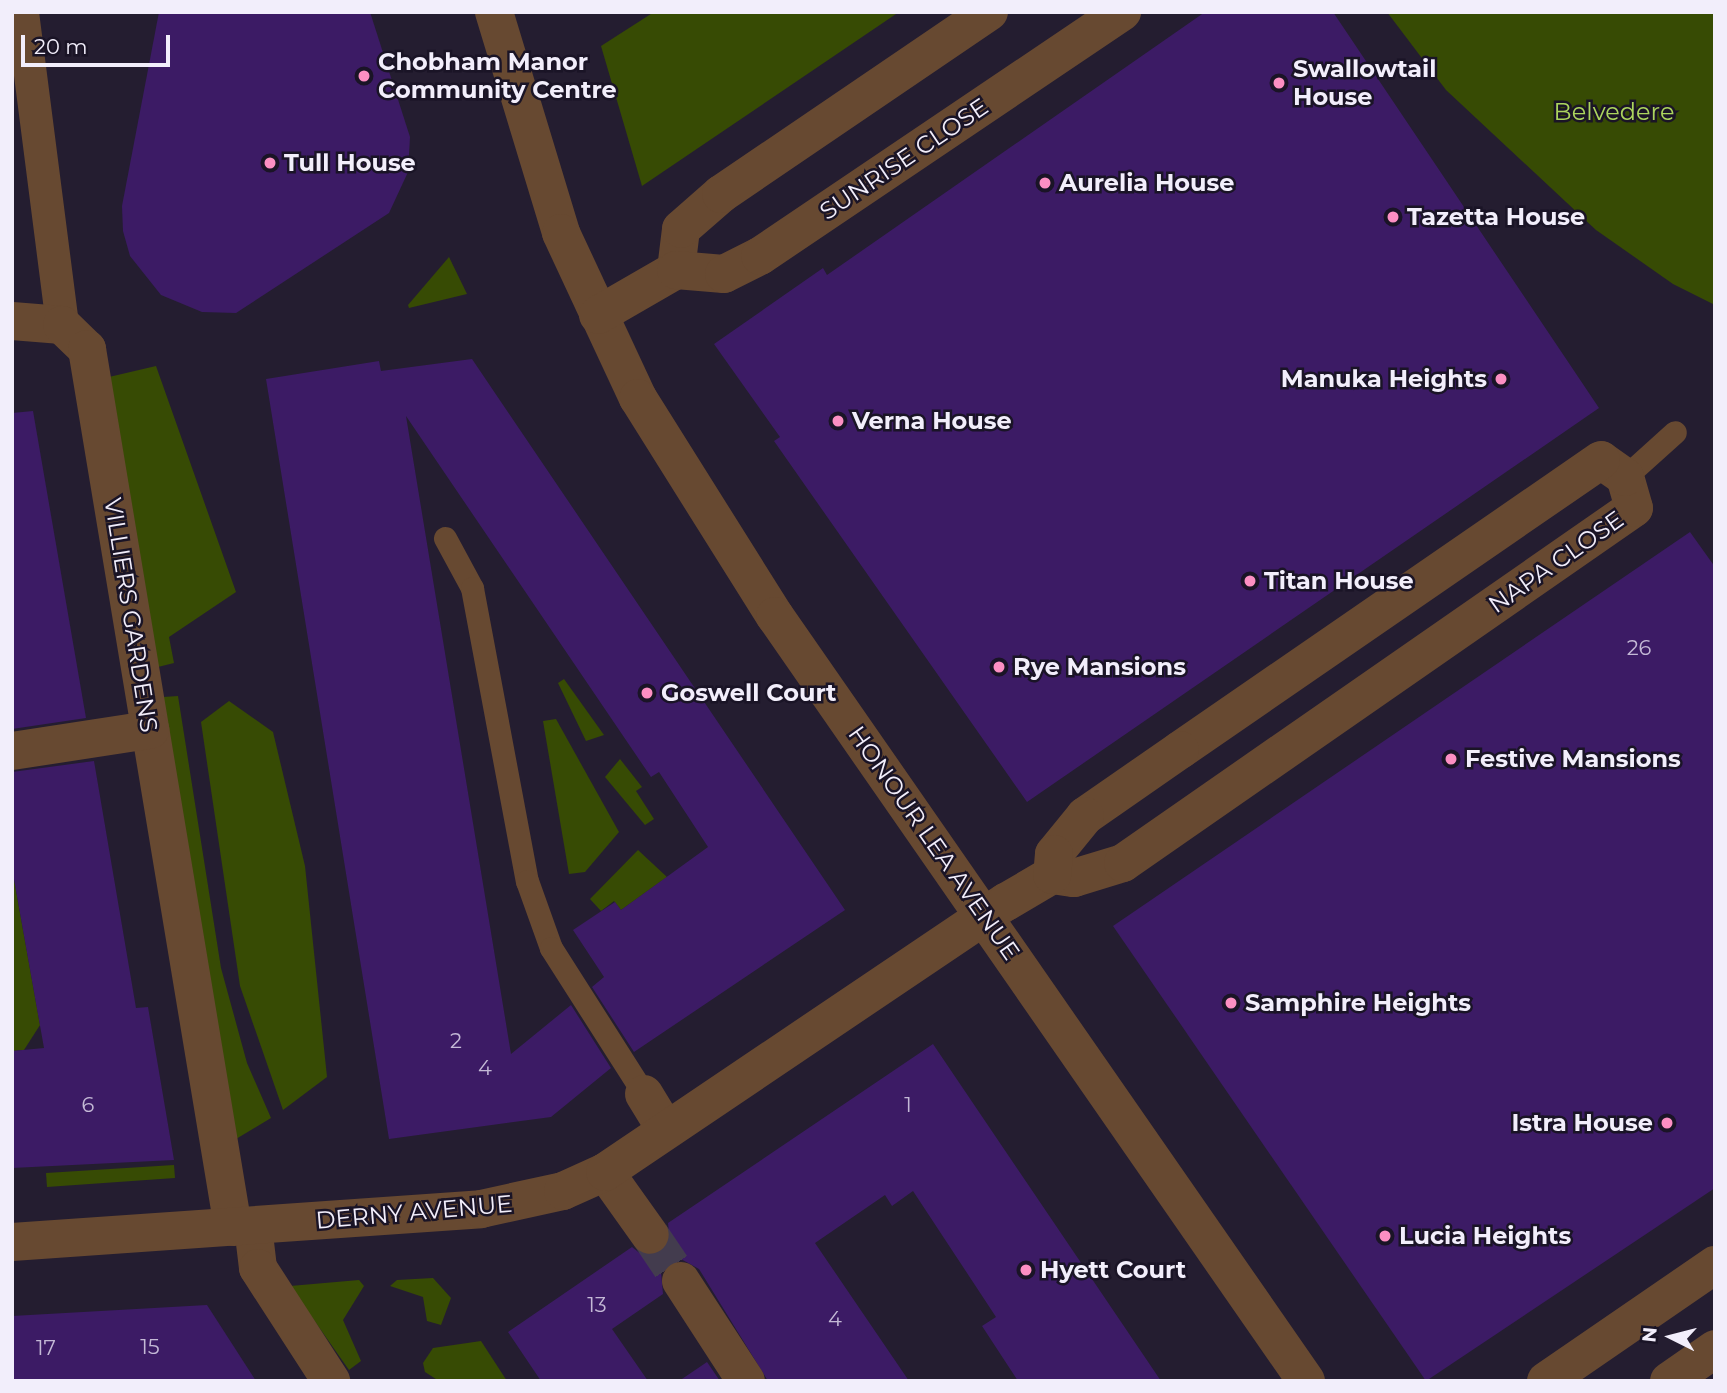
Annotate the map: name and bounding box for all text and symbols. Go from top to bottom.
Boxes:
scale bar [24,21,173,65]
text: 20 m [34,34,88,59]
place label: Chobham Manor Community Centre [378,48,617,104]
place label: Swallowtail House [1293,55,1437,111]
marker: Chobham Manor Community Centre [356,68,372,84]
marker: Swallowtail House [1271,75,1287,91]
street label: SUNRISE CLOSE [814,92,994,226]
park label: Belvedere [1554,98,1674,126]
place label: Tull House [284,149,416,177]
marker: Tull House [262,155,278,171]
place label: Aurelia House [1059,169,1234,197]
marker: Aurelia House [1037,175,1053,191]
place label: Tazetta House [1407,203,1585,231]
marker: Tazetta House [1385,209,1401,225]
place label: Manuka Heights [1281,365,1487,393]
marker: Manuka Heights [1493,371,1509,387]
place label: Verna House [852,407,1012,435]
marker: Verna House [830,413,846,429]
street label: VILLIERS GARDENS [98,496,164,734]
street label: NAPA CLOSE [1483,505,1629,619]
place label: Titan House [1264,567,1414,595]
marker: Titan House [1242,573,1258,589]
house number: 26 [1627,635,1651,661]
place label: Rye Mansions [1013,653,1186,681]
marker: Rye Mansions [991,659,1007,675]
place label: Goswell Court [661,679,837,707]
marker: Goswell Court [639,685,655,701]
street label: HONOUR LEA AVENUE [842,720,1026,966]
place label: Festive Mansions [1465,745,1681,773]
marker: Festive Mansions [1443,751,1459,767]
place label: Samphire Heights [1245,989,1471,1017]
marker: Samphire Heights [1223,995,1239,1011]
house number: 2 [450,1028,462,1054]
house number: 4 [478,1055,492,1081]
house number: 6 [82,1092,94,1118]
house number: 1 [904,1092,912,1118]
place label: Istra House [1511,1109,1653,1137]
marker: Istra House [1659,1115,1675,1131]
street label: DERNY AVENUE [314,1189,514,1235]
place label: Lucia Heights [1399,1222,1571,1250]
marker: Lucia Heights [1377,1228,1393,1244]
place label: Hyett Court [1040,1256,1186,1284]
marker: Hyett Court [1018,1262,1034,1278]
house number: 13 [587,1292,607,1318]
north arrow [1636,1302,1706,1372]
house number: 4 [828,1306,842,1332]
text: N [1637,1326,1662,1344]
house number: 15 [140,1334,160,1360]
house number: 17 [36,1335,56,1361]

